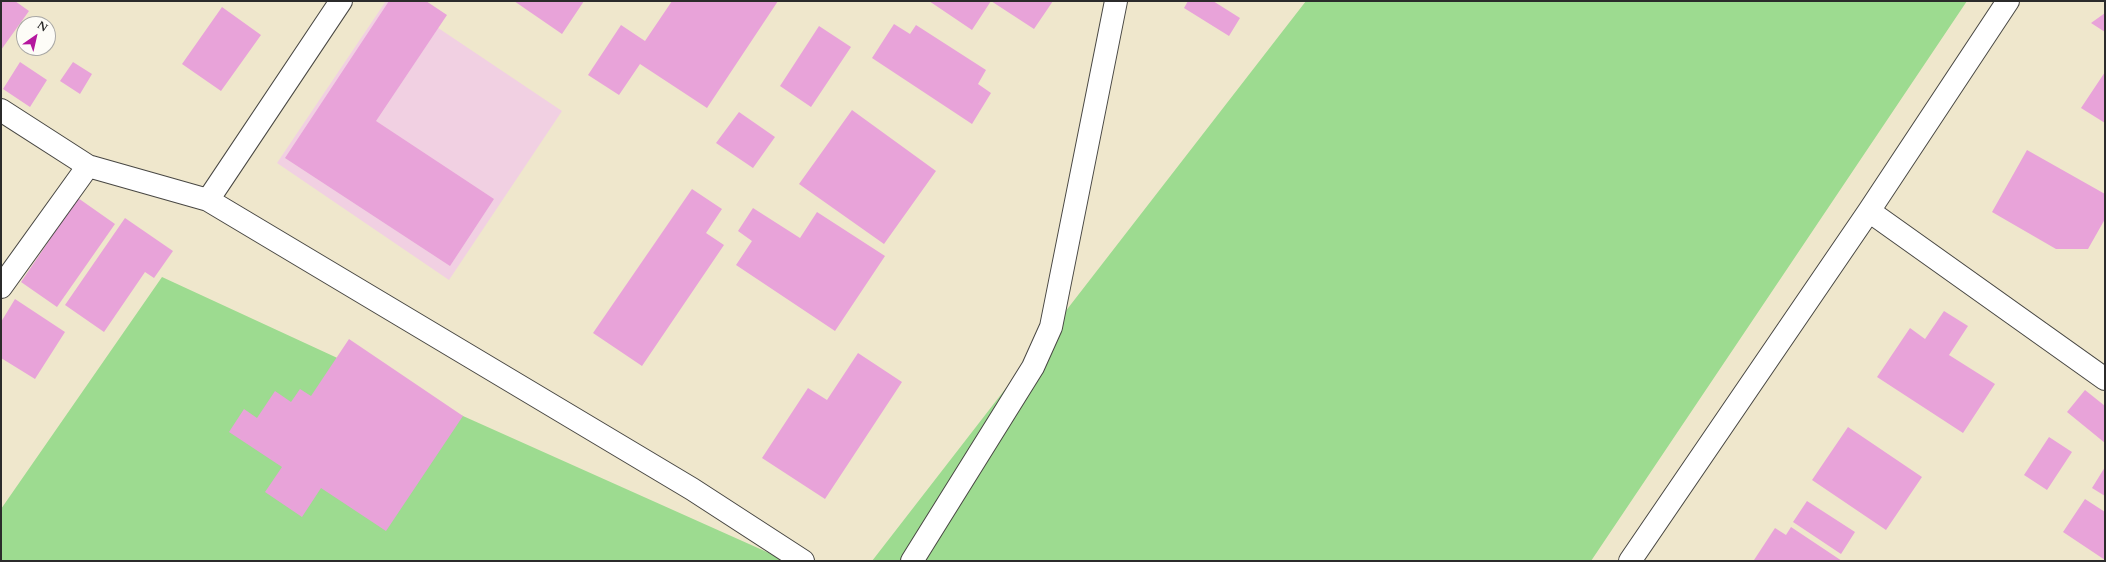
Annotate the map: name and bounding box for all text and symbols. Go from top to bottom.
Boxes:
north arrow [16,16,56,56]
text: N [34,18,51,35]

